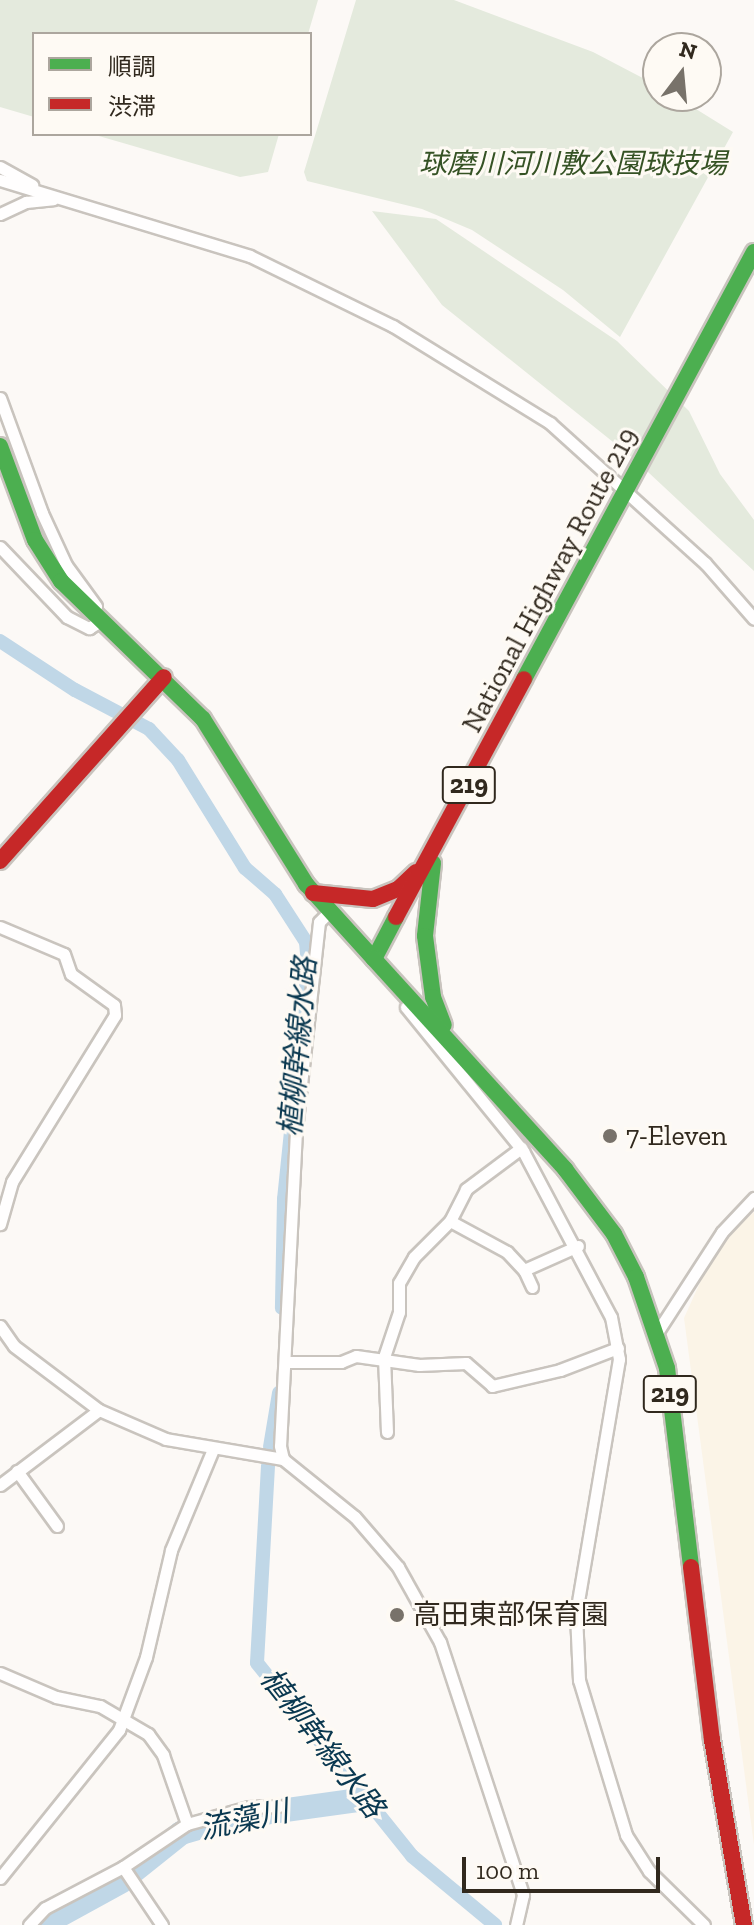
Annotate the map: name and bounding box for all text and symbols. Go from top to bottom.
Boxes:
legend [32,32,312,136]
north arrow [642,32,722,112]
text: N [676,35,700,66]
text: 順調 [108,52,156,81]
text: 渋滞 [108,92,156,121]
park label: 球磨川河川敷公園球技場 [419,147,727,181]
street label: National Highway Route 219 [455,422,645,738]
road number: 219 [441,763,497,807]
water label: 植柳幹線水路 [272,956,324,1138]
place label: 7-Eleven [626,1119,727,1153]
marker: 7-Eleven [601,1127,619,1145]
road number: 219 [642,1372,698,1416]
place label: 高田東部保育園 [413,1598,609,1632]
marker: 高田東部保育園 [388,1606,406,1624]
water label: 植柳幹線水路 [252,1661,392,1825]
water label: 流藻川 [196,1793,292,1847]
scale bar [466,1841,664,1891]
text: 100 m [476,1856,539,1885]

